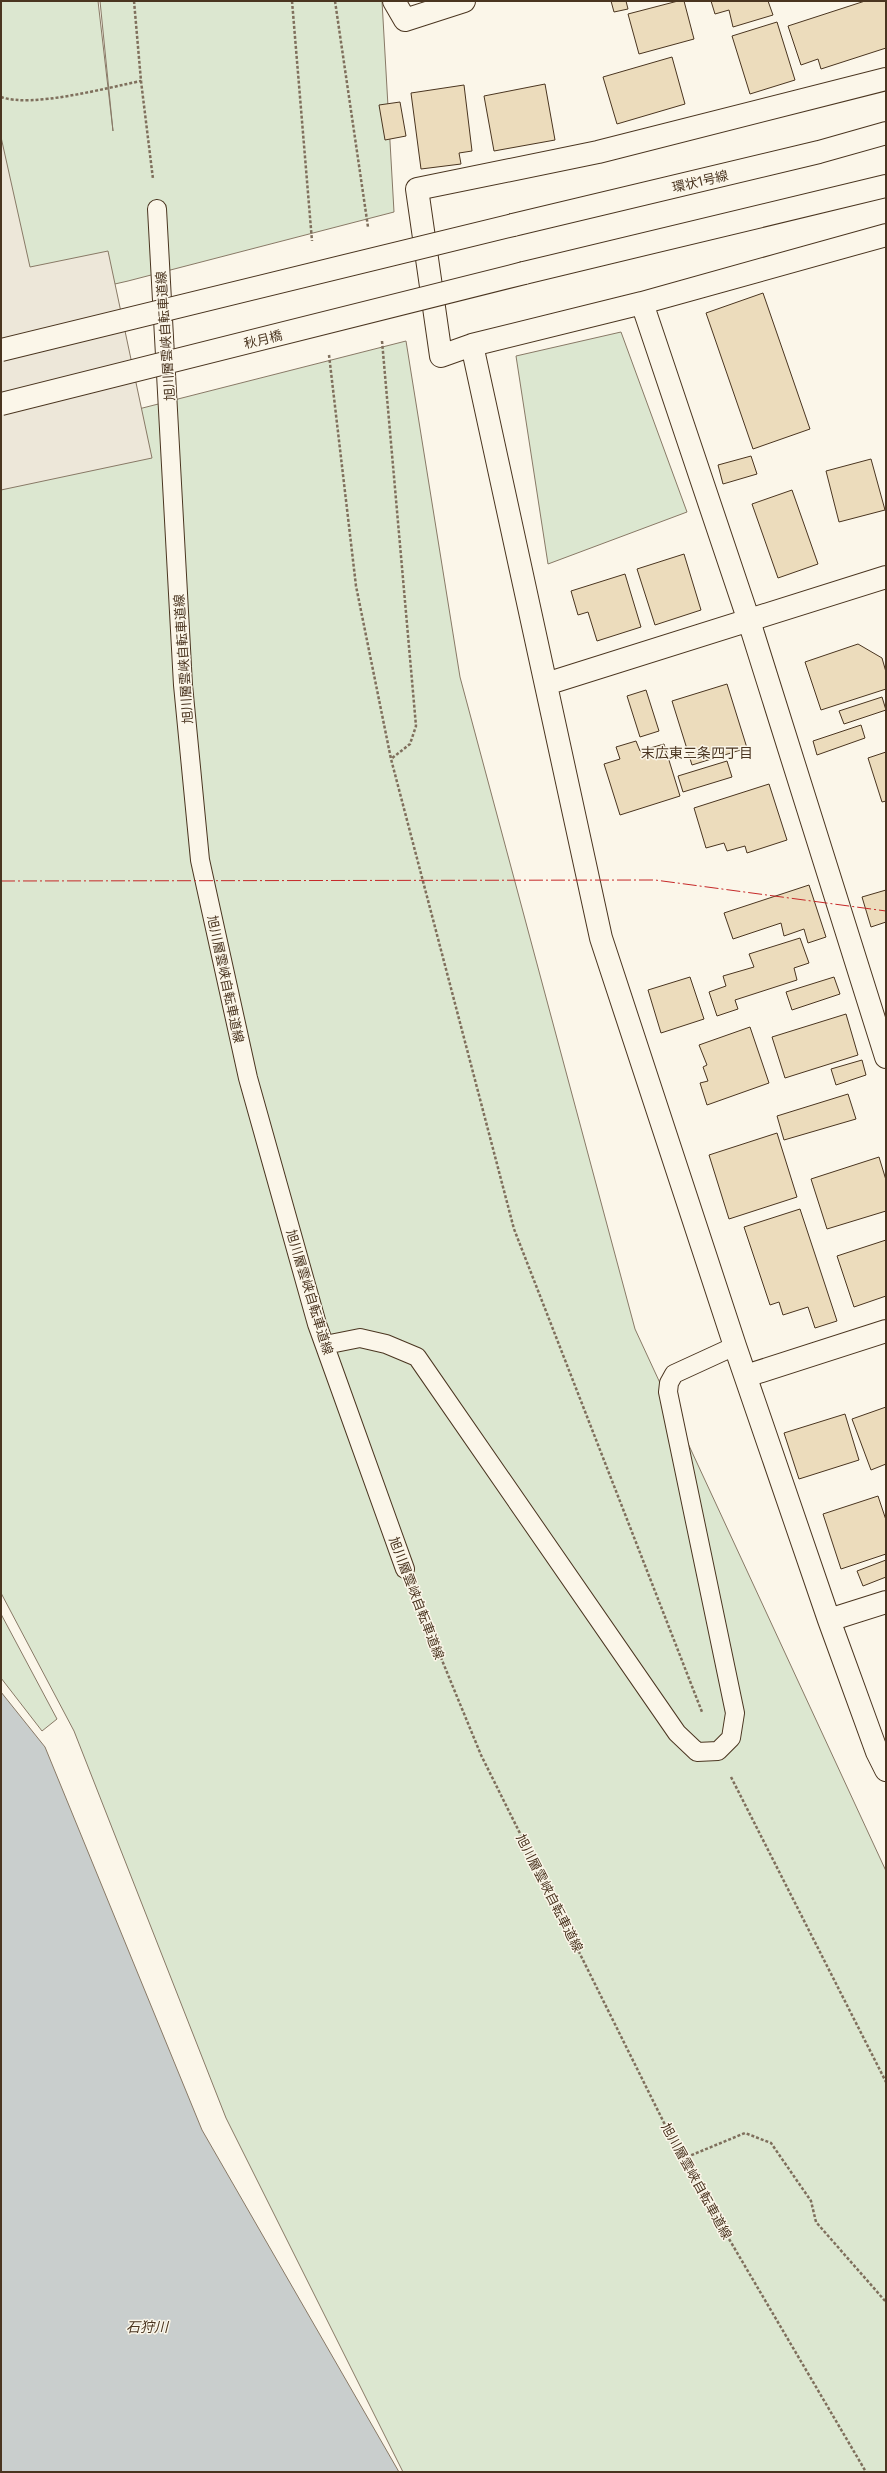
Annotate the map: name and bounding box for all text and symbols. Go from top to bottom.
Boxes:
street label: 環状1号線 [670,167,730,195]
street label: 旭川層雲峡自転車道線 [152,271,178,401]
street label: 秋月橋 [242,327,284,351]
street label: 旭川層雲峡自転車道線 [170,594,196,724]
district label: 末広東三条四丁目 [641,744,753,761]
street label: 旭川層雲峡自転車道線 [205,914,247,1044]
street label: 旭川層雲峡自転車道線 [283,1227,337,1357]
street label: 旭川層雲峡自転車道線 [386,1534,448,1662]
street label: 旭川層雲峡自転車道線 [513,1831,587,1955]
street label: 旭川層雲峡自転車道線 [658,2120,736,2242]
water label: 石狩川 [126,2318,170,2335]

